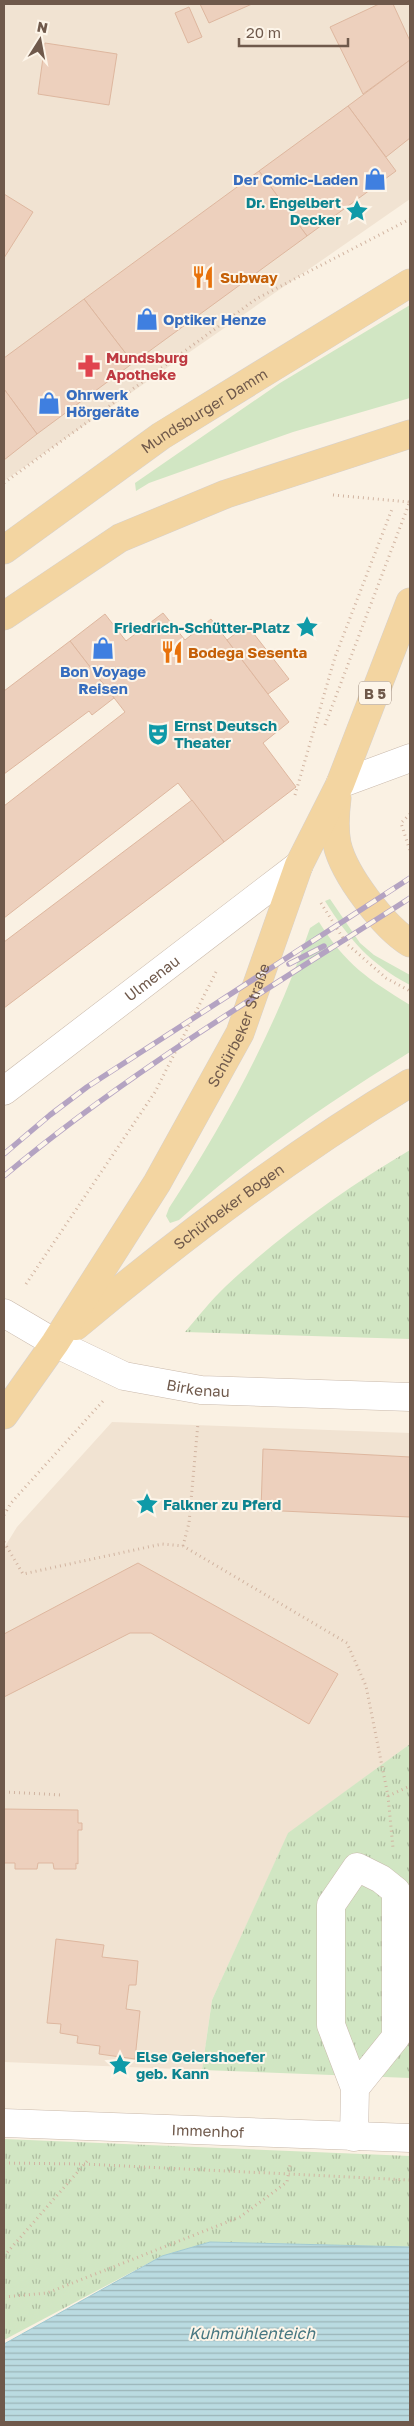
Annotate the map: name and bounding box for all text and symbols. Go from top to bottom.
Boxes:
north arrow [15,15,65,65]
scale bar [239,15,348,47]
text: N [36,17,49,36]
text: 20 m [246,23,281,41]
shop icon: Der Comic-Laden [362,166,388,192]
place label: Der Comic-Laden [233,170,358,188]
place label: Dr. Engelbert Decker [246,193,341,228]
place icon: Dr. Engelbert Decker [344,198,370,224]
restaurant icon: Subway [190,264,216,290]
place label: Subway [220,268,278,286]
shop icon: Optiker Henze [134,306,160,332]
place label: Optiker Henze [163,310,267,328]
place label: Mundsburg Apotheke [106,348,188,383]
pharmacy icon: Mundsburg Apotheke [76,353,102,379]
street label: Mundsburger Damm [137,364,270,457]
place label: Ohrwerk Hörgeräte [66,385,139,420]
shop icon: Ohrwerk Hörgeräte [36,390,62,416]
place icon: Friedrich-Schütter-Platz [294,614,320,640]
place label: Friedrich-Schütter-Platz [114,618,290,636]
shop icon: Bon Voyage Reisen [90,635,116,661]
restaurant icon: Bodega Sesenta [159,639,185,665]
place label: Bodega Sesenta [188,643,308,661]
place label: Bon Voyage Reisen [60,662,146,697]
road number: B 5 [359,681,391,704]
place label: Ernst Deutsch Theater [174,716,277,751]
theatre icon: Ernst Deutsch Theater [145,721,171,747]
street label: Ulmenau [121,951,183,1005]
street label: Schürbeker Straße [203,961,273,1090]
street label: Schürbeker Bogen [170,1159,287,1253]
street label: Birkenau [165,1375,230,1400]
place icon: Falkner zu Pferd [134,1491,160,1517]
place label: Falkner zu Pferd [163,1495,281,1513]
place label: Else Geiershoefer geb. Kann [136,2047,266,2082]
place icon: Else Geiershoefer geb. Kann [107,2052,133,2078]
street label: Immenhof [171,2120,245,2141]
water label: Kuhmühlenteich [189,2323,316,2343]

